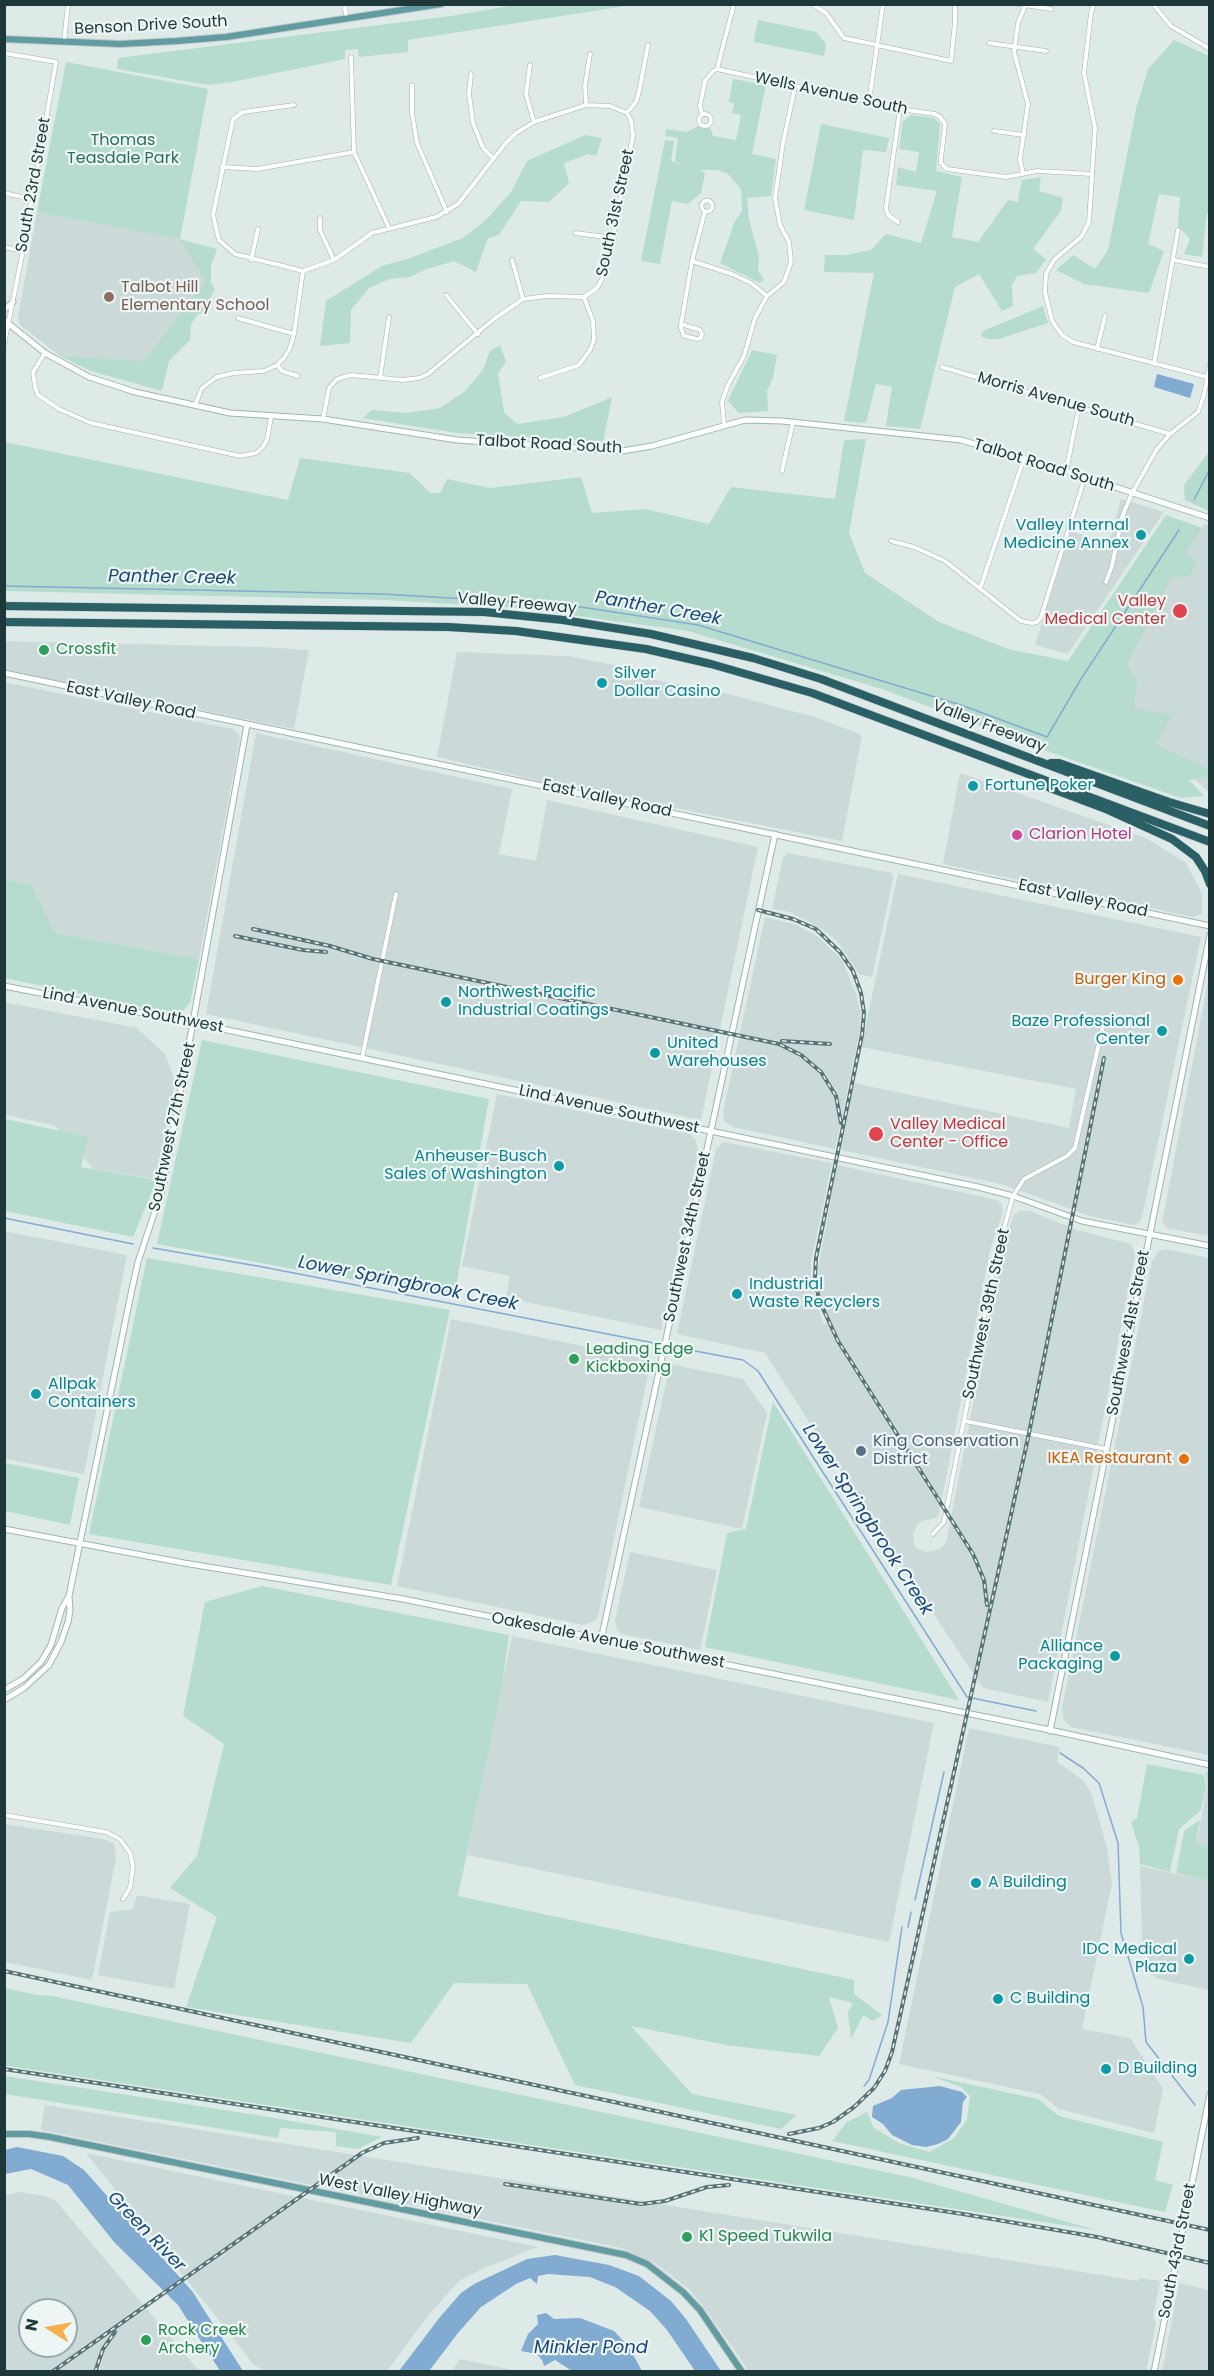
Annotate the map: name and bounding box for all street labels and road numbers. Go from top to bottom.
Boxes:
street label: Benson Drive South [74,12,228,40]
street label: Wells Avenue South [753,68,909,120]
street label: South 23rd Street [13,116,55,254]
street label: South 31st Street [593,147,639,279]
street label: Morris Avenue South [975,368,1137,432]
street label: Talbot Road South [475,432,623,458]
street label: Talbot Road South [971,435,1117,497]
street label: Valley Freeway [457,589,577,619]
street label: East Valley Road [65,678,197,724]
street label: Valley Freeway [930,697,1048,757]
street label: East Valley Road [541,776,673,822]
street label: East Valley Road [1017,876,1149,922]
street label: Lind Avenue Southwest [41,984,225,1038]
street label: Southwest 27th Street [146,1041,200,1213]
street label: Lind Avenue Southwest [517,1082,701,1138]
street label: Southwest 34th Street [661,1150,715,1324]
street label: Southwest 39th Street [960,1227,1014,1401]
street label: Southwest 41st Street [1104,1249,1154,1417]
street label: Oakesdale Avenue Southwest [490,1609,726,1673]
street label: West Valley Highway [317,2171,483,2221]
street label: South 43rd Street [1155,2182,1201,2320]

